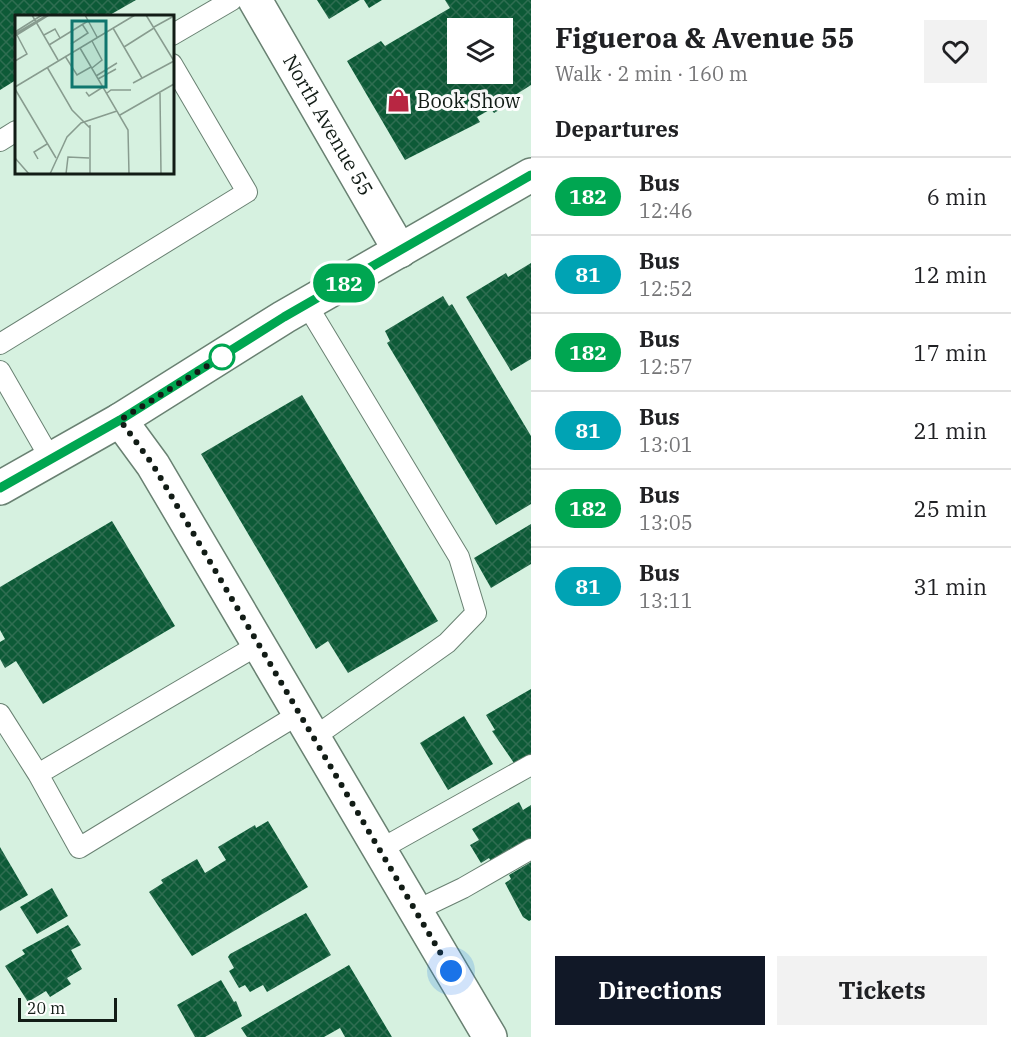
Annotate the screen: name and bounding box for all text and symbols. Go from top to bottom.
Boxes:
inset map [15,15,174,174]
map controls [447,18,513,84]
button: layers [447,18,513,84]
text: Figueroa & Avenue 55 [555,19,855,56]
button: heart [924,20,987,83]
street label: North Avenue 55 [277,49,380,200]
text: Walk · 2 min · 160 m [555,60,748,87]
place label: Book Show [417,87,521,114]
shop icon: Book Show [386,88,412,114]
text: Departures [555,114,679,143]
text: Bus [639,168,680,197]
text: 182 [569,182,607,210]
text: 6 min [927,182,987,211]
text: 12:46 [639,197,693,224]
text: Bus [639,246,680,275]
text: 81 [575,260,601,288]
text: 12 min [914,260,987,289]
line badge: 182 [310,264,379,302]
text: 182 [325,269,363,297]
text: 12:52 [639,275,693,302]
text: Bus [639,324,680,353]
text: 182 [569,338,607,366]
text: 17 min [914,338,987,367]
unlabelled marker [209,344,235,370]
text: 12:57 [639,353,693,380]
text: Bus [639,402,680,431]
text: 81 [575,416,601,444]
text: 21 min [914,416,987,445]
text: 13:01 [639,431,693,458]
text: Bus [639,480,680,509]
text: 182 [569,494,607,522]
text: 25 min [914,494,987,523]
text: 13:05 [639,509,693,536]
text: Bus [639,558,680,587]
text: 81 [575,572,601,600]
text: 31 min [914,572,987,601]
text: 13:11 [639,587,693,614]
your location [436,956,466,986]
button: Directions [555,956,765,1025]
button: Tickets [777,956,987,1025]
scale bar [18,995,117,1022]
text: 20 m [27,998,65,1018]

